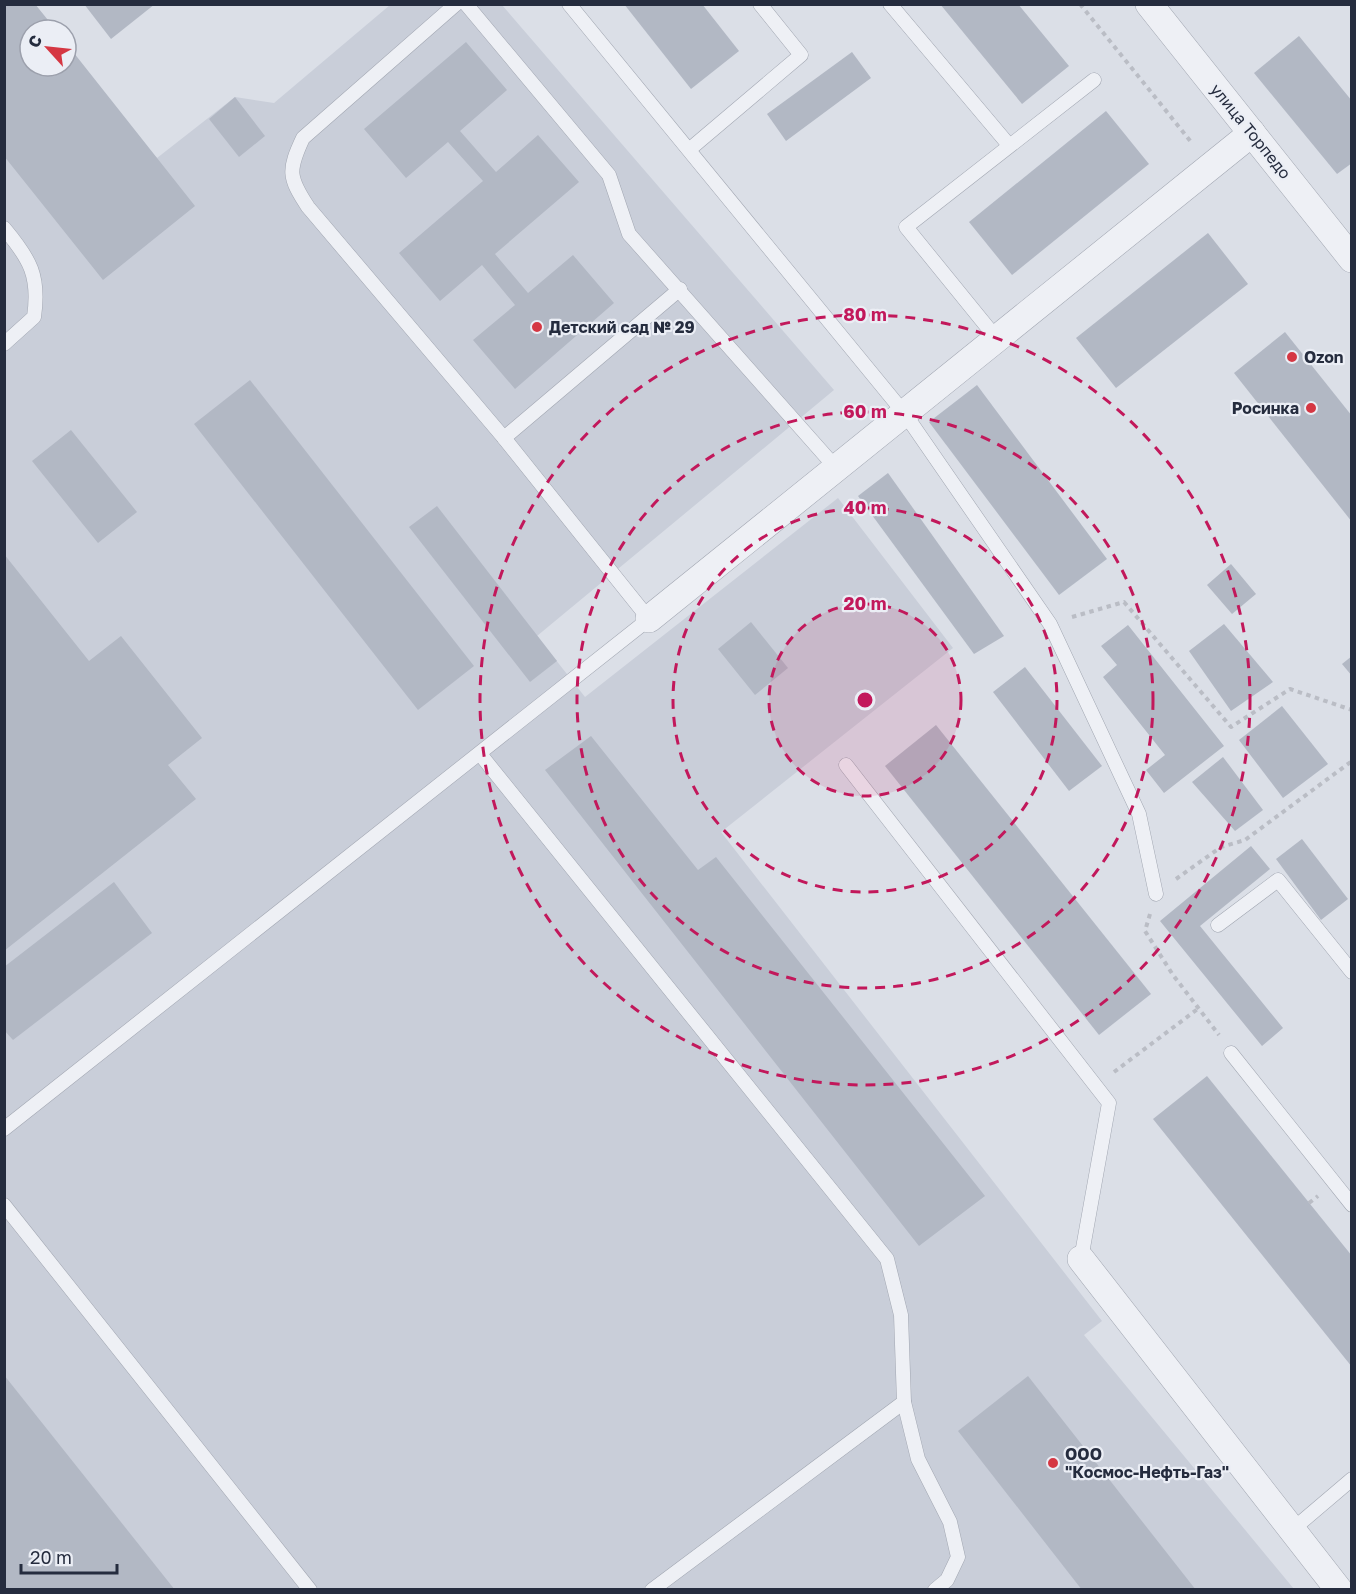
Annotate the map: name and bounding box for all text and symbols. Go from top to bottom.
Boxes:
north arrow [18,18,78,78]
text: С [23,32,46,51]
street label: улица Торпедо [1206,79,1296,183]
text: 80 m [843,303,887,325]
place label: Детский сад № 29 [549,317,695,337]
marker: Детский сад № 29 [530,320,544,334]
place label: Ozon [1304,347,1344,367]
marker: Ozon [1285,350,1299,364]
place label: Росинка [1232,398,1299,418]
text: 60 m [843,400,887,422]
marker: Росинка [1304,401,1318,415]
text: 40 m [843,496,887,518]
text: 20 m [844,592,886,614]
centre of rings [855,690,875,710]
place label: ООО "Космос-Нефть-Газ" [1065,1444,1229,1482]
marker: ООО "Космос-Нефть-Газ" [1046,1456,1060,1470]
scale bar [21,1537,117,1575]
text: 20 m [30,1546,72,1568]

